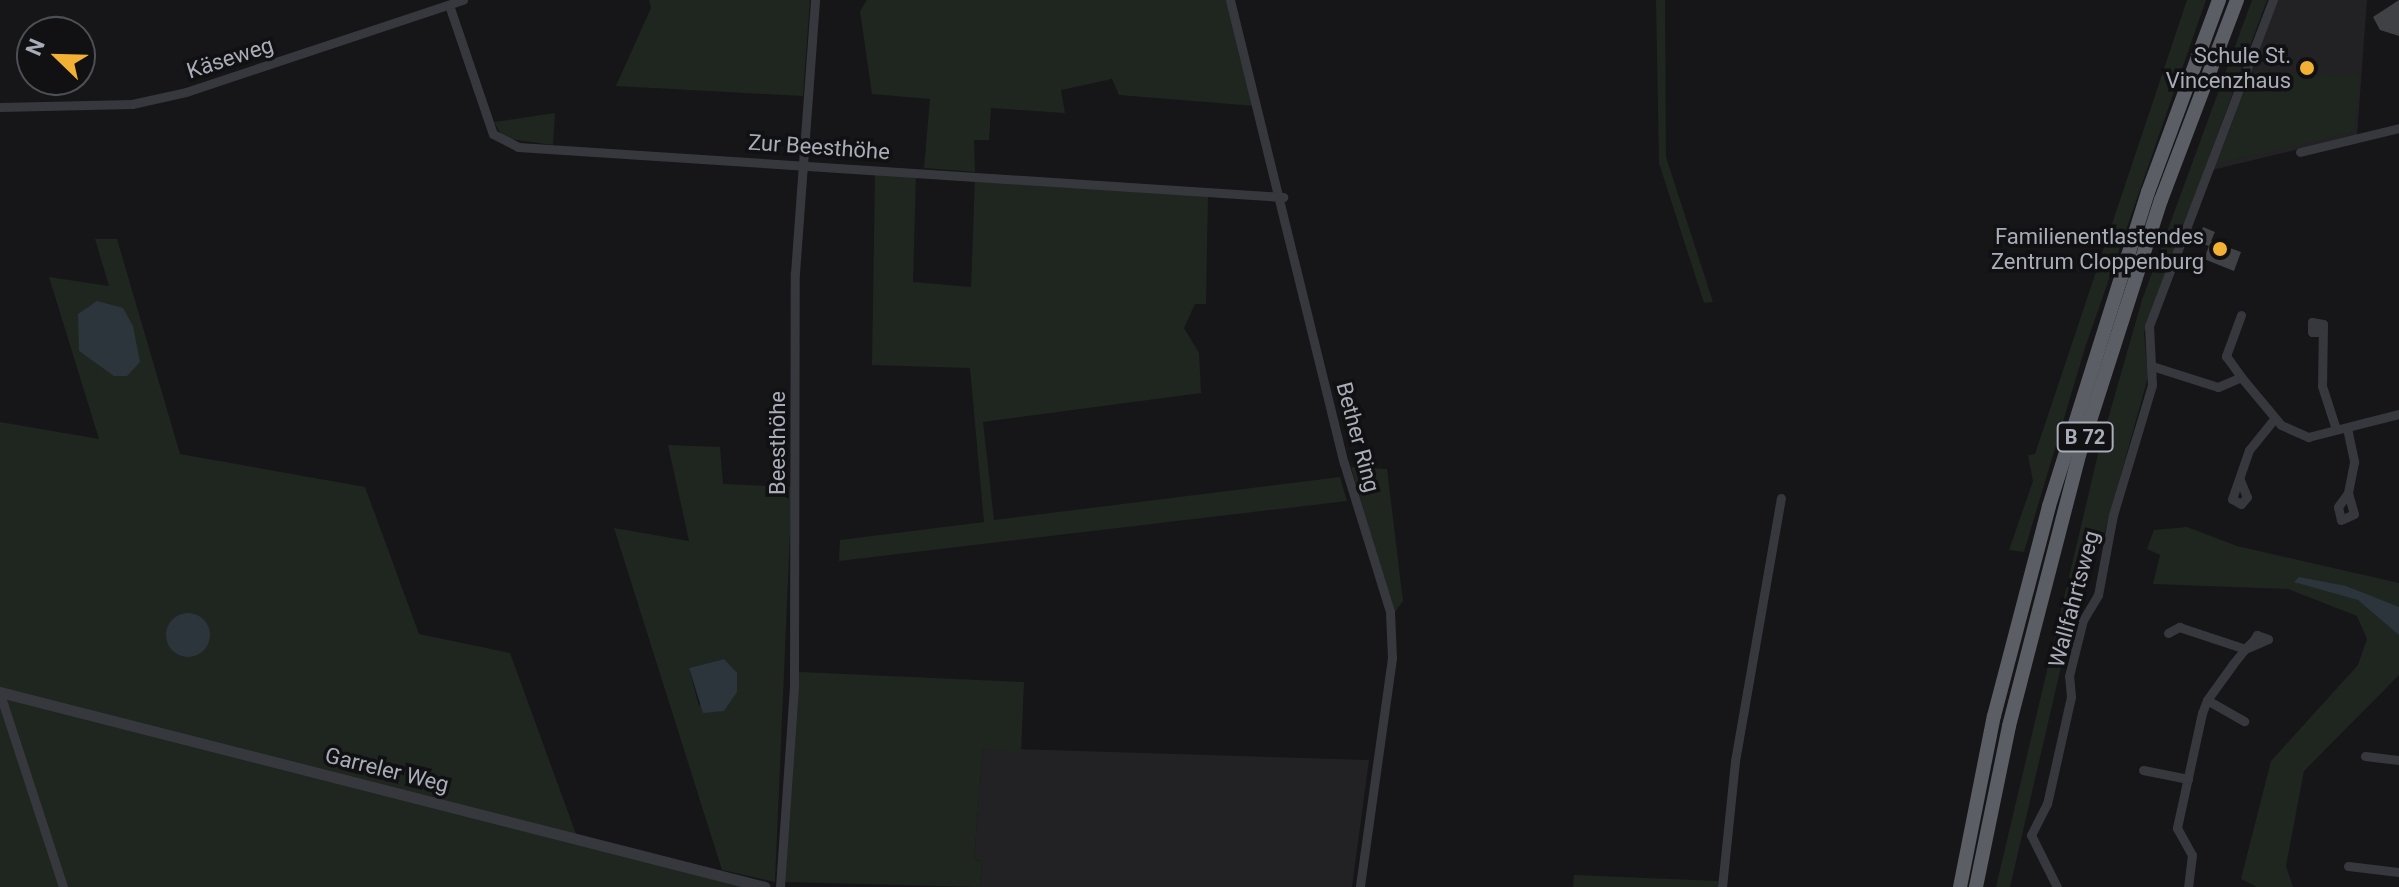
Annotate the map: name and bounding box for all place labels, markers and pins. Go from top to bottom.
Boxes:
place label: Schule St. Vincenzhaus [2166,42,2291,94]
marker: Schule St. Vincenzhaus [2298,59,2316,77]
place label: Familienentlastendes Zentrum Cloppenburg [1991,223,2204,274]
marker: Familienentlastendes Zentrum Cloppenburg [2211,240,2229,258]

